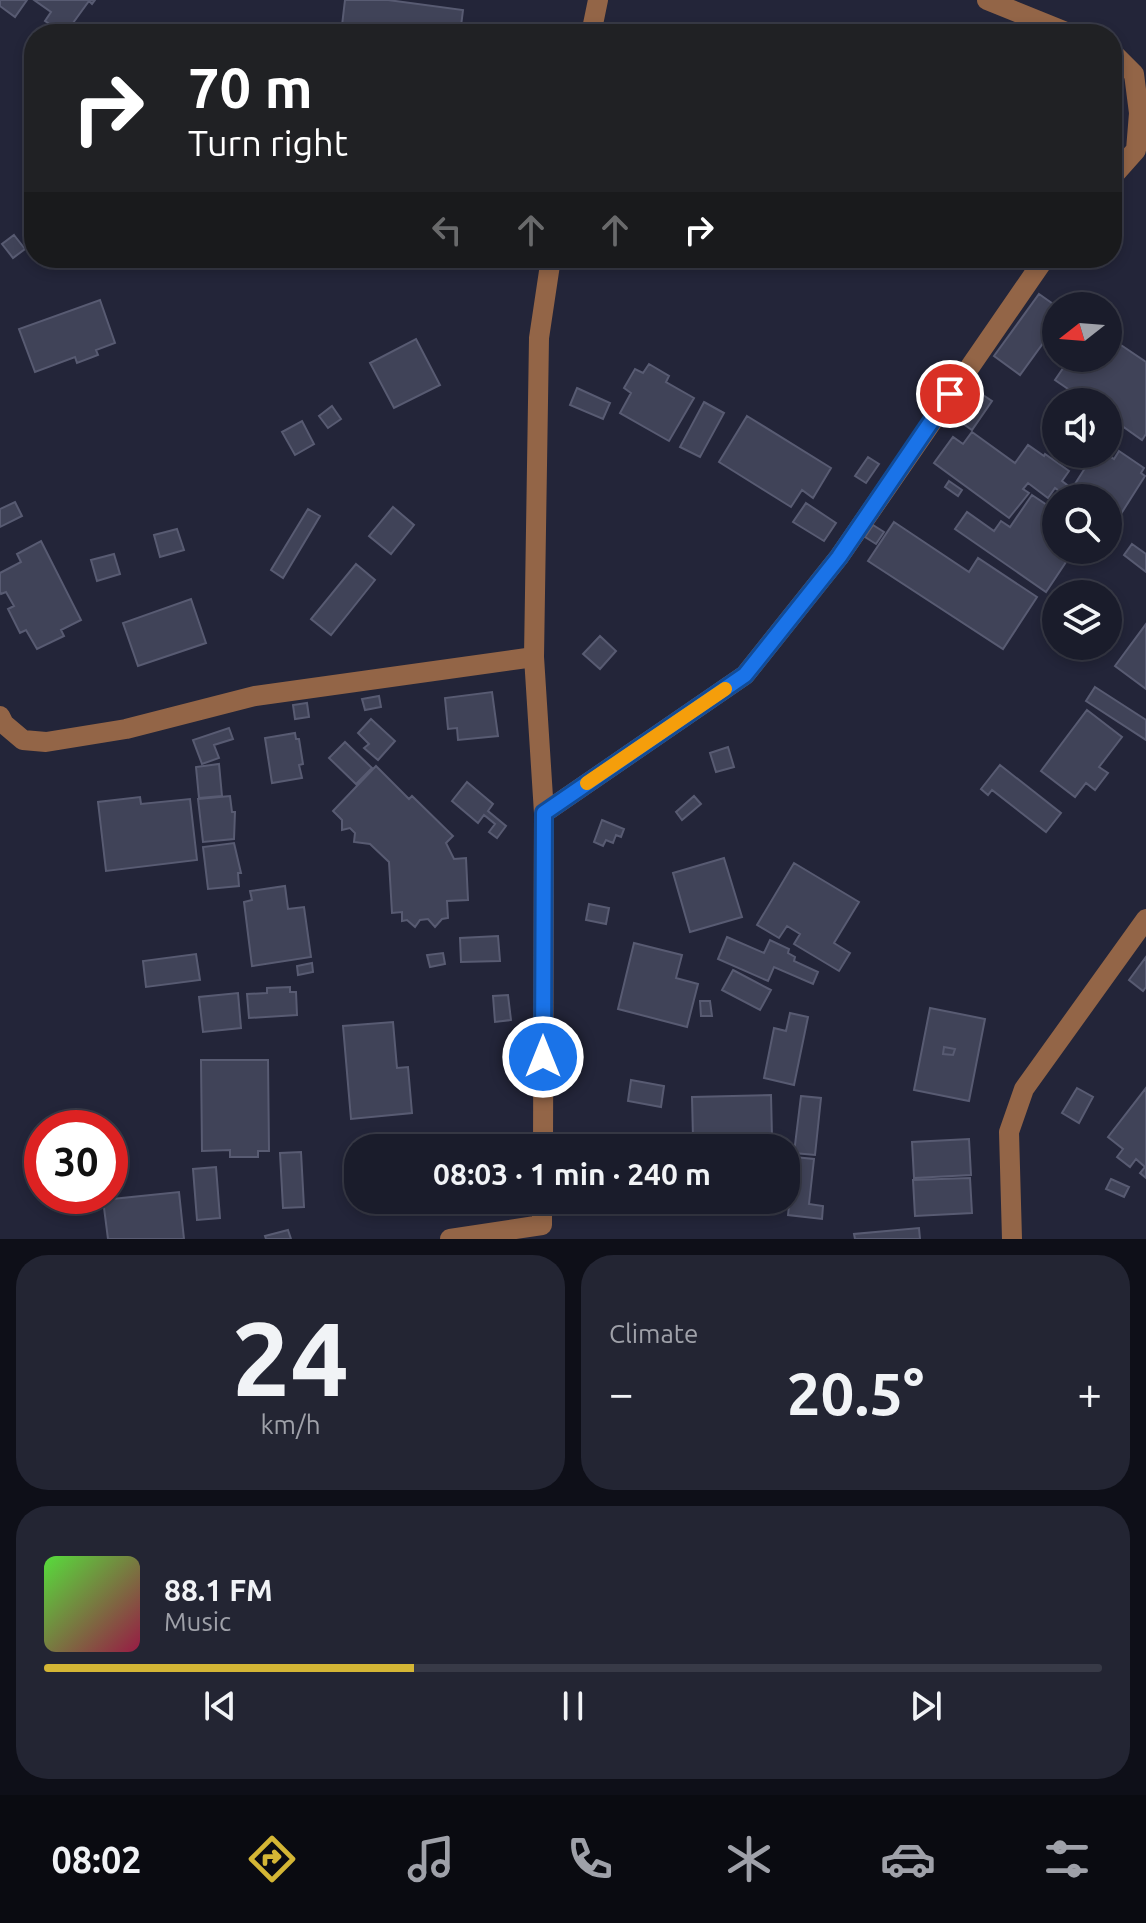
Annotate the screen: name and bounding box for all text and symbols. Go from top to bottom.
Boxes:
icon: right [56,56,160,160]
text: 70 m [188,56,313,119]
text: Turn right [188,122,348,163]
icon: left [425,208,469,252]
icon: ahead [509,208,553,252]
icon: ahead [593,208,637,252]
icon: right [677,208,721,252]
north arrow [1042,292,1122,372]
map controls [1042,292,1122,660]
pin [916,360,984,428]
icon: arrive [928,372,972,416]
button: sound [1042,388,1122,468]
button: search [1042,484,1122,564]
button: layers [1042,580,1122,660]
position arrow [501,1015,585,1099]
speed limit sign: 30 [24,1110,128,1214]
text: 08:03 · 1 min · 240 m [433,1157,711,1191]
text: 24 [232,1299,349,1416]
text: Climate [609,1319,698,1348]
text: 20.5° [787,1359,924,1426]
text: − [609,1368,634,1417]
text: + [1077,1368,1102,1417]
text: km/h [260,1410,321,1439]
text: 88.1 FM [164,1573,273,1607]
text: Music [164,1607,231,1636]
icon: previous [198,1684,242,1728]
icon: pause [551,1684,595,1728]
icon: next [904,1684,948,1728]
icon: directions [244,1831,300,1887]
icon: music [403,1831,459,1887]
icon: phone [562,1831,618,1887]
icon: climate [721,1831,777,1887]
icon: car [880,1831,936,1887]
icon: filters [1039,1831,1095,1887]
text: 08:02 [51,1839,142,1880]

